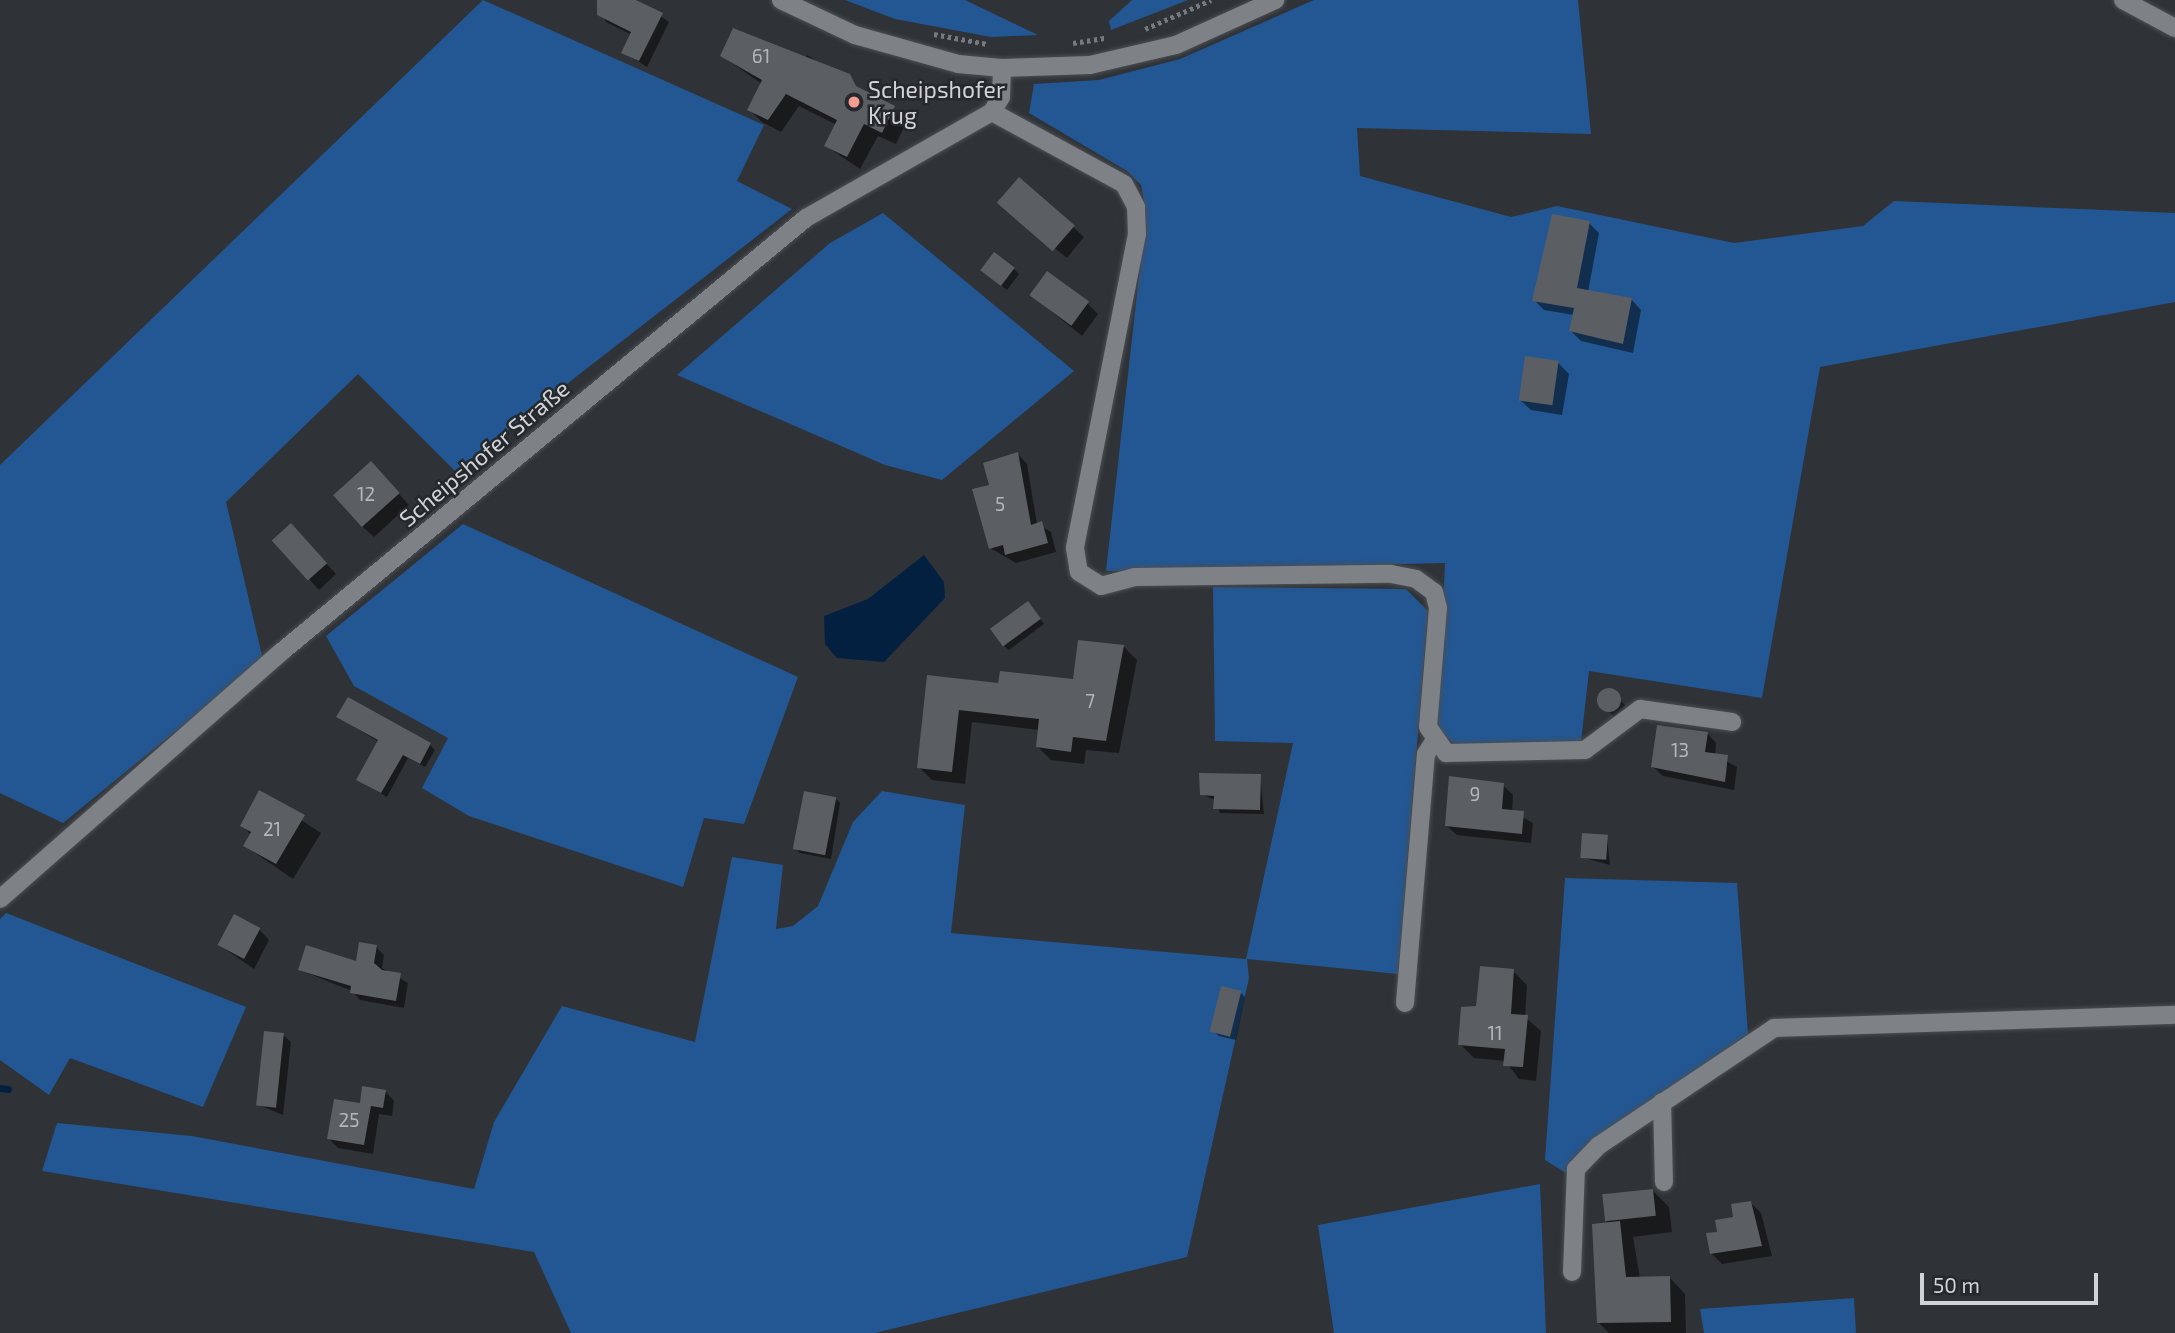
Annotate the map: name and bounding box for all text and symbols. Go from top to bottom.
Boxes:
house number: 61 [752,45,770,67]
place label: Scheipshofer Krug [868,75,1005,129]
marker: Scheipshofer Krug [846,94,862,110]
street label: Scheipshofer Straße [393,374,575,532]
house number: 12 [357,483,375,505]
house number: 5 [995,493,1005,515]
house number: 7 [1085,690,1095,712]
house number: 13 [1671,739,1689,761]
house number: 9 [1470,783,1480,805]
house number: 21 [263,818,281,840]
house number: 11 [1487,1022,1503,1044]
house number: 25 [339,1109,359,1131]
scale bar [1923,1260,2102,1304]
text: 50 m [1933,1272,1980,1297]

